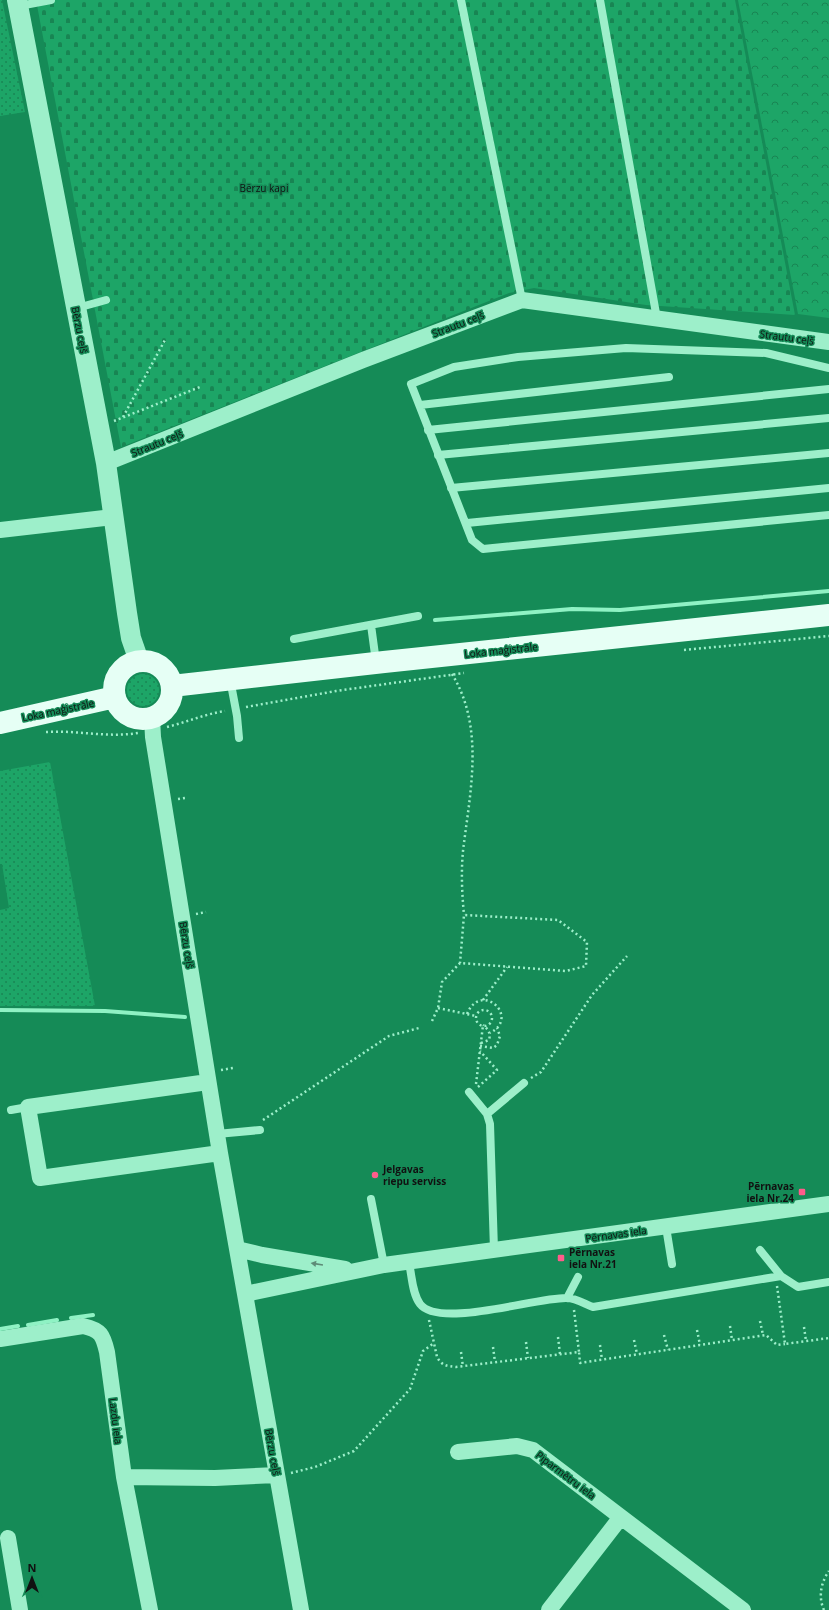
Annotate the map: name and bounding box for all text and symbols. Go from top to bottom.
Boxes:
park label: Bērzu kapi [239,181,289,195]
street label: Bērzu ceļš [69,305,91,355]
street label: Strautu ceļš [430,308,486,340]
street label: Strautu ceļš [759,326,815,348]
street label: Strautu ceļš [129,426,185,460]
street label: Loka maģistrāle [464,639,539,661]
street label: Loka maģistrāle [21,695,96,724]
street label: Bērzu ceļš [176,921,198,970]
place label: Jelgavas riepu serviss [382,1162,446,1188]
marker: Jelgavas riepu serviss [370,1170,380,1180]
place label: Pērnavas iela Nr.24 [746,1179,794,1205]
marker: Pērnavas iela Nr.24 [797,1187,807,1197]
street label: Pērnavas iela [585,1223,647,1245]
place label: Pērnavas iela Nr.21 [569,1245,617,1271]
marker: Pērnavas iela Nr.21 [556,1253,566,1263]
one-way arrow [311,1261,323,1267]
street label: Lazdu iela [106,1397,126,1445]
street label: Bērzu ceļš [262,1428,284,1477]
street label: Piparmētru iela [533,1448,599,1502]
north arrow [12,1558,52,1598]
text: N [28,1560,36,1575]

